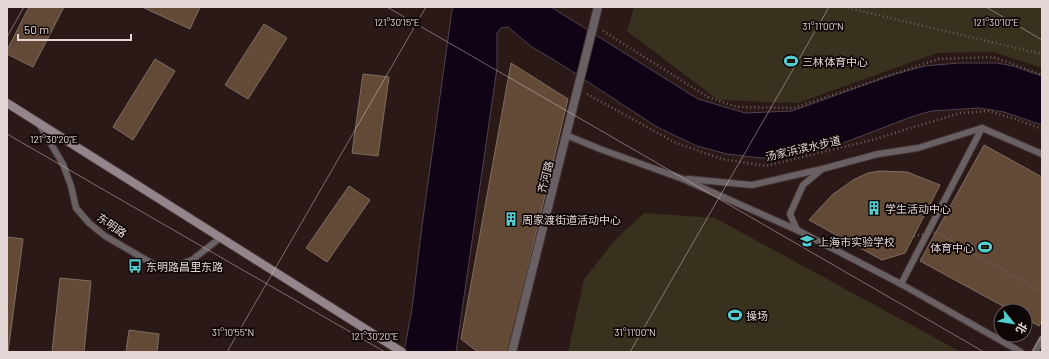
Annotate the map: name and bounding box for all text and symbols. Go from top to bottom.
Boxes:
scale bar [18,16,131,42]
text: 121°30'15"E [374,16,420,28]
text: 121°30'10"E [973,16,1019,28]
text: 31°11'00"N [802,20,844,32]
text: 50 m [24,22,49,36]
sports icon: 三林体育中心 [783,53,799,69]
place label: 三林体育中心 [802,55,868,68]
text: 121°30'20"E [30,133,78,145]
street label: 汤家浜滨水步道 [764,133,842,163]
street label: 齐河路 [535,159,555,195]
building icon: 学生活动中心 [866,200,882,216]
place label: 学生活动中心 [885,202,951,215]
street label: 东明路 [95,210,129,240]
building icon: 周家渡街道活动中心 [503,211,519,227]
place label: 周家渡街道活动中心 [522,213,621,226]
school or university icon: 上海市实验学校 [799,233,815,249]
place label: 上海市实验学校 [818,235,895,248]
sports icon: 体育中心 [977,239,993,255]
place label: 体育中心 [930,241,974,254]
bus stop icon: 东明路昌里东路 [127,258,143,274]
place label: 东明路昌里东路 [146,260,223,273]
north arrow [993,303,1033,343]
sports icon: 操场 [727,307,743,323]
place label: 操场 [746,309,768,322]
text: 北 [1014,320,1030,336]
text: 31°10'55"N [212,326,254,338]
text: 31°11'00"N [614,326,656,338]
text: 121°30'20"E [351,330,399,342]

